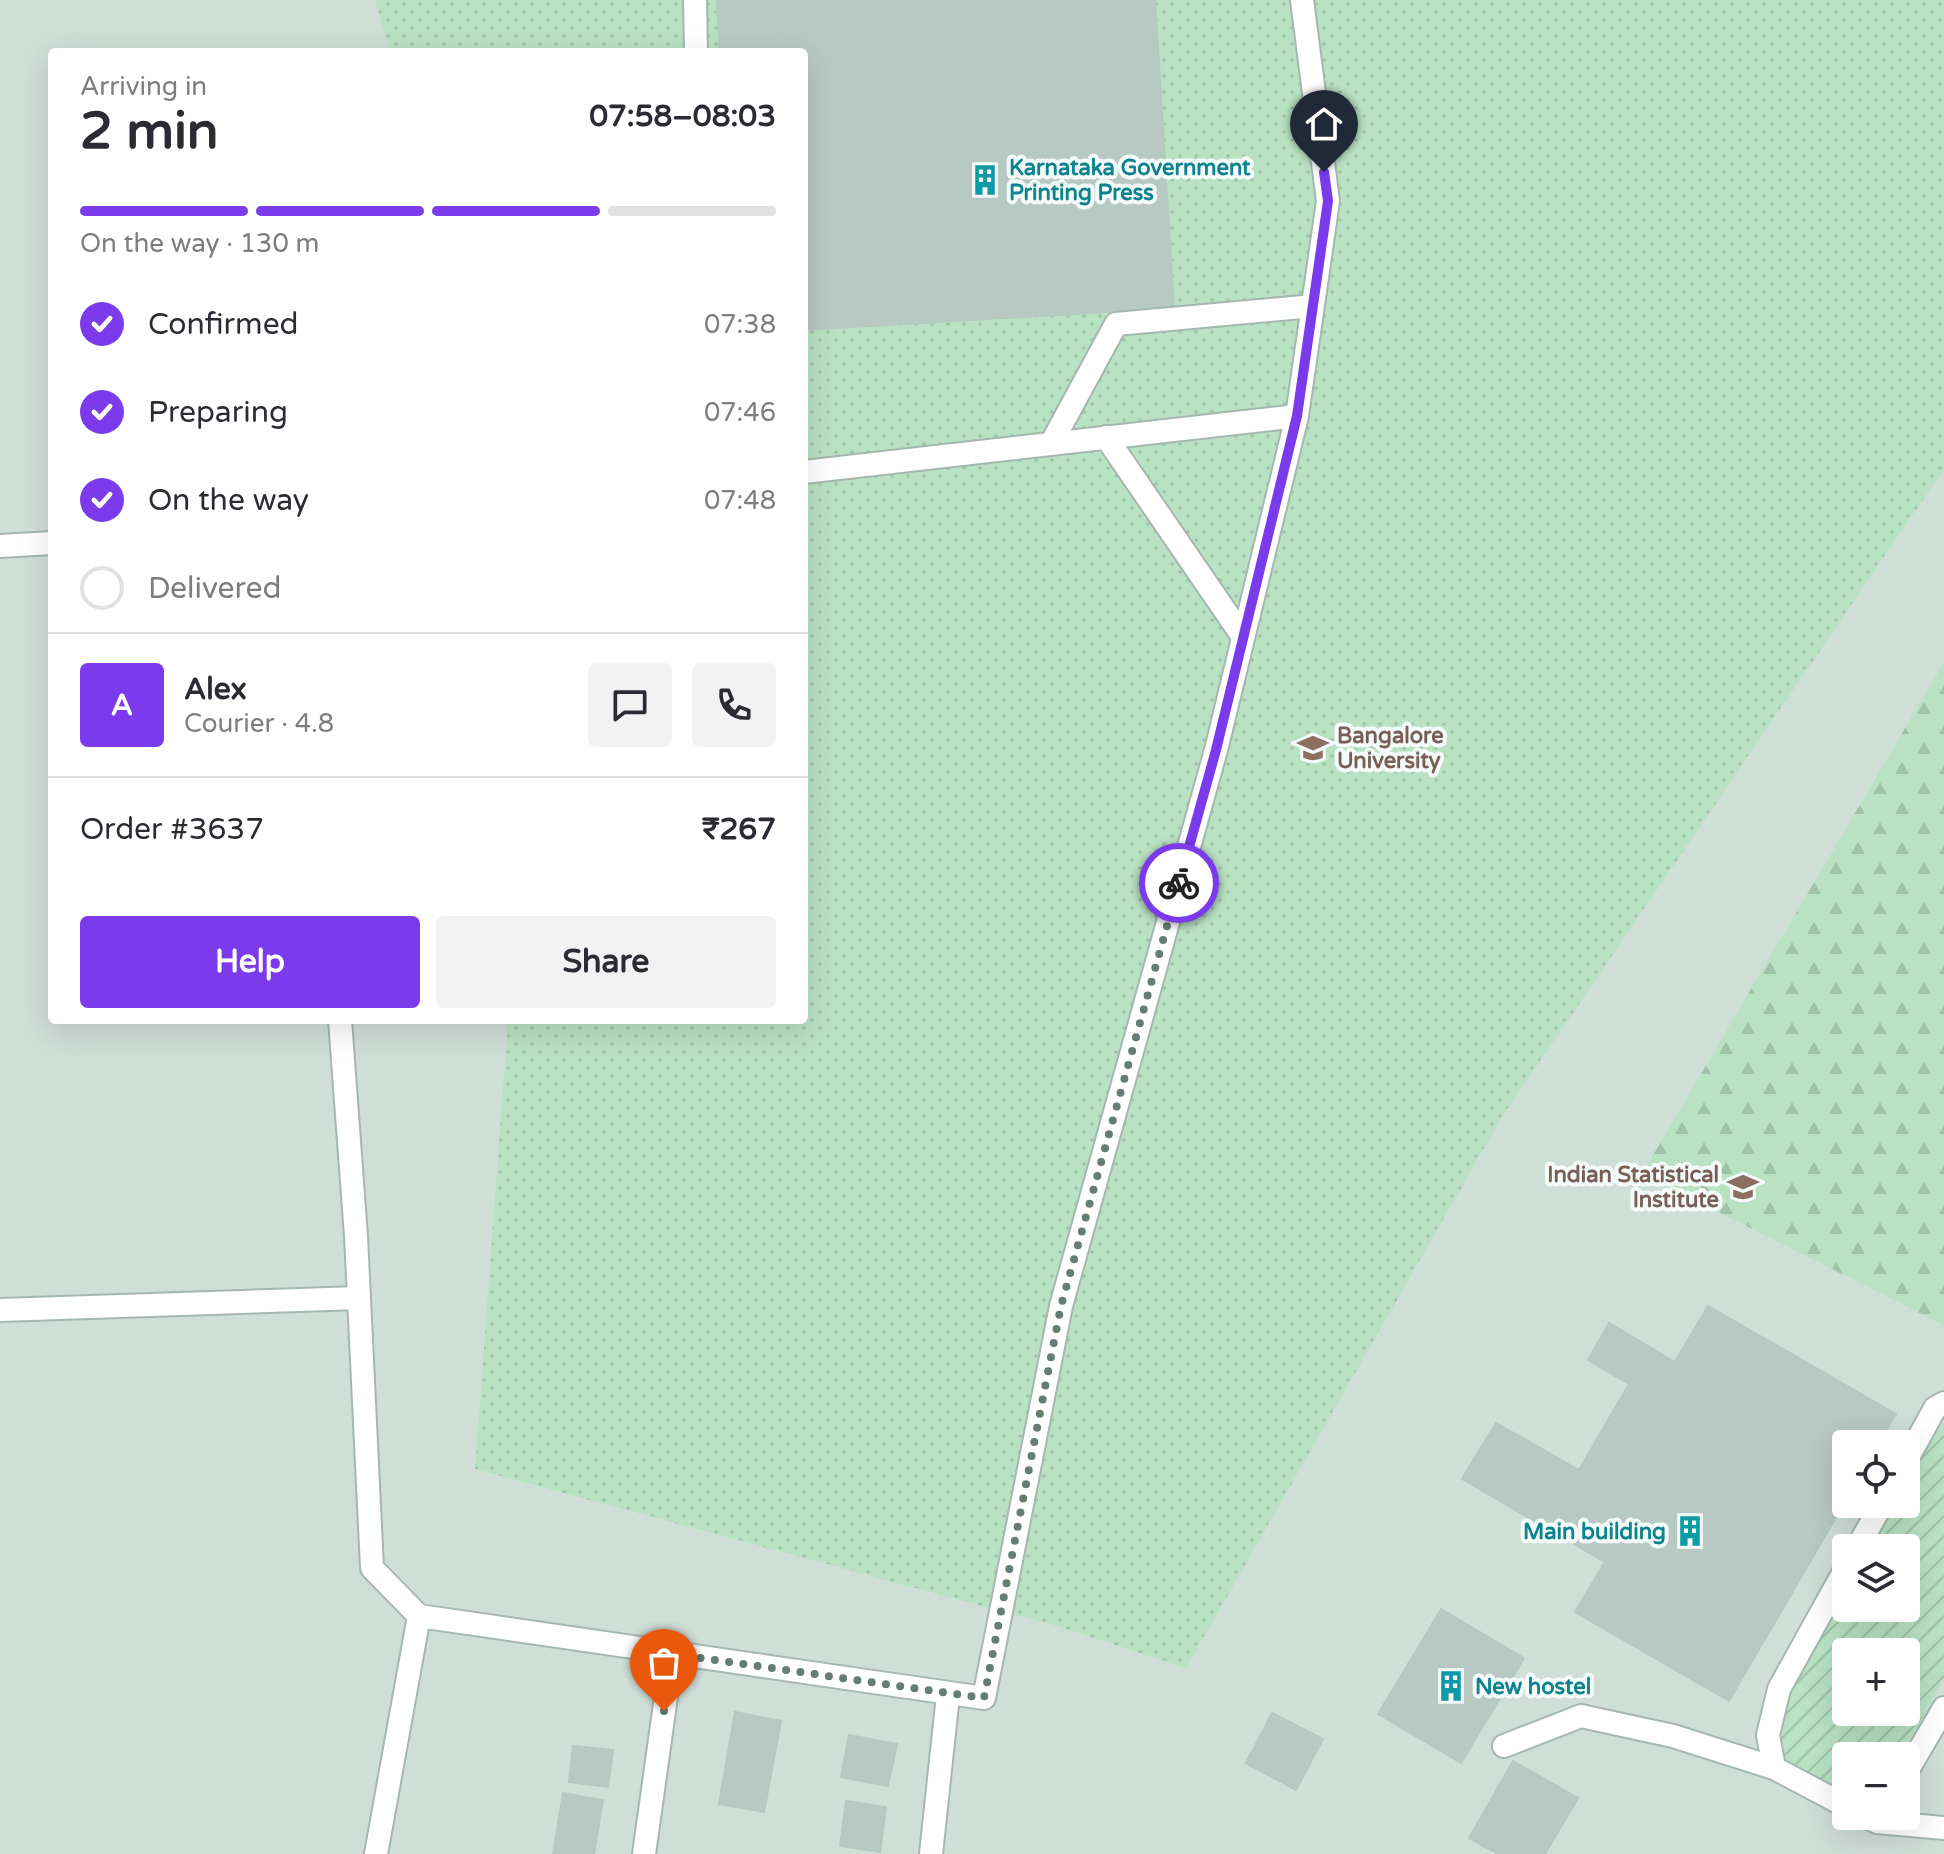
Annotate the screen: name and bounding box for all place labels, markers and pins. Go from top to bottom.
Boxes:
pin [1290,90,1358,172]
place label: Karnataka Government Printing Press [1009,155,1251,206]
building icon: Karnataka Government Printing Press [968,163,1002,197]
place label: Bangalore University [1337,723,1444,774]
school or university icon: Bangalore University [1296,731,1330,765]
place label: Indian Statistical Institute [1547,1162,1719,1213]
school or university icon: Indian Statistical Institute [1726,1170,1760,1204]
building icon: Main building [1673,1514,1707,1548]
place label: Main building [1523,1519,1666,1545]
pin [630,1629,698,1711]
building icon: New hostel [1434,1669,1468,1703]
place label: New hostel [1475,1674,1591,1700]

